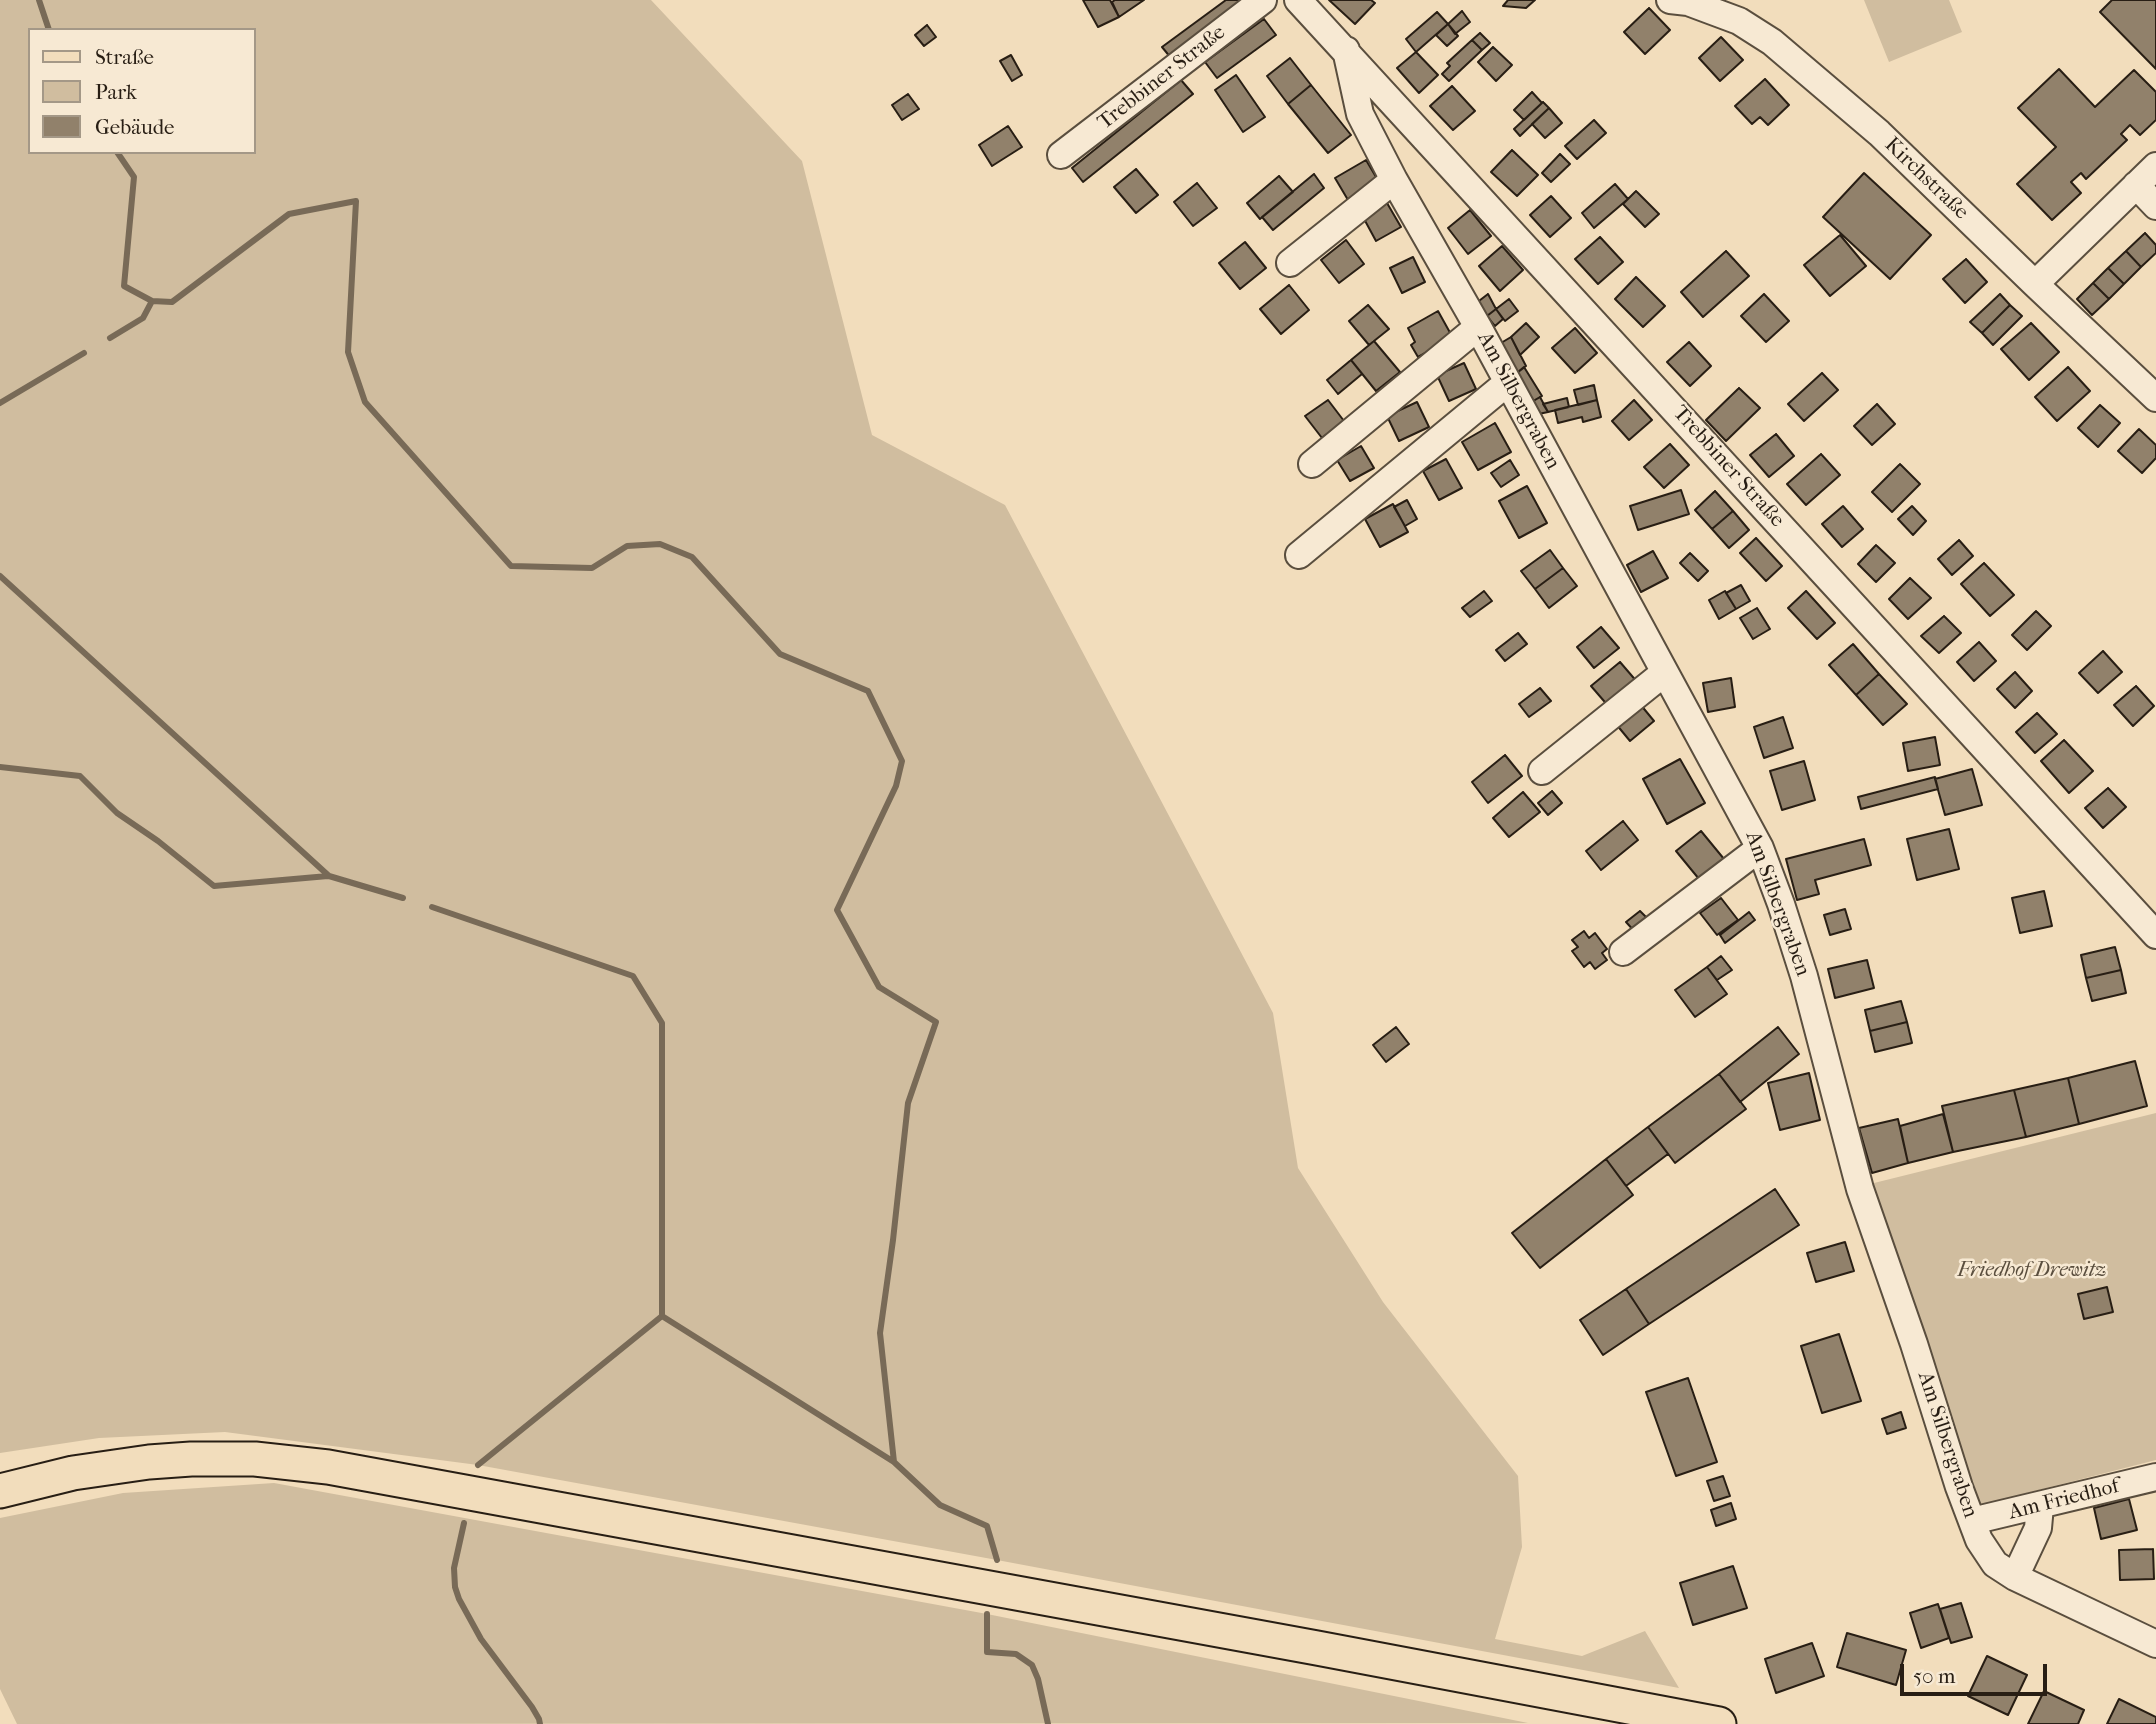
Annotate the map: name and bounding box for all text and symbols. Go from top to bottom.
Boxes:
street label: Trebbiner Straße [1093,20,1231,136]
legend [28,28,256,154]
text: Straße [95,45,154,69]
text: Park [95,80,137,104]
text: Gebäude [95,115,175,139]
street label: Kirchstraße [1879,133,1973,225]
street label: Am Silbergraben [1471,328,1565,474]
street label: Trebbiner Straße [1667,401,1789,533]
street label: Am Silbergraben [1739,828,1815,980]
park label: Friedhof Drewitz [1957,1258,2107,1284]
street label: Am Silbergraben [1912,1369,1982,1521]
street label: Am Friedhof [2006,1474,2122,1526]
scale bar [1904,1650,2051,1694]
text: 50 m [1913,1664,1956,1688]

